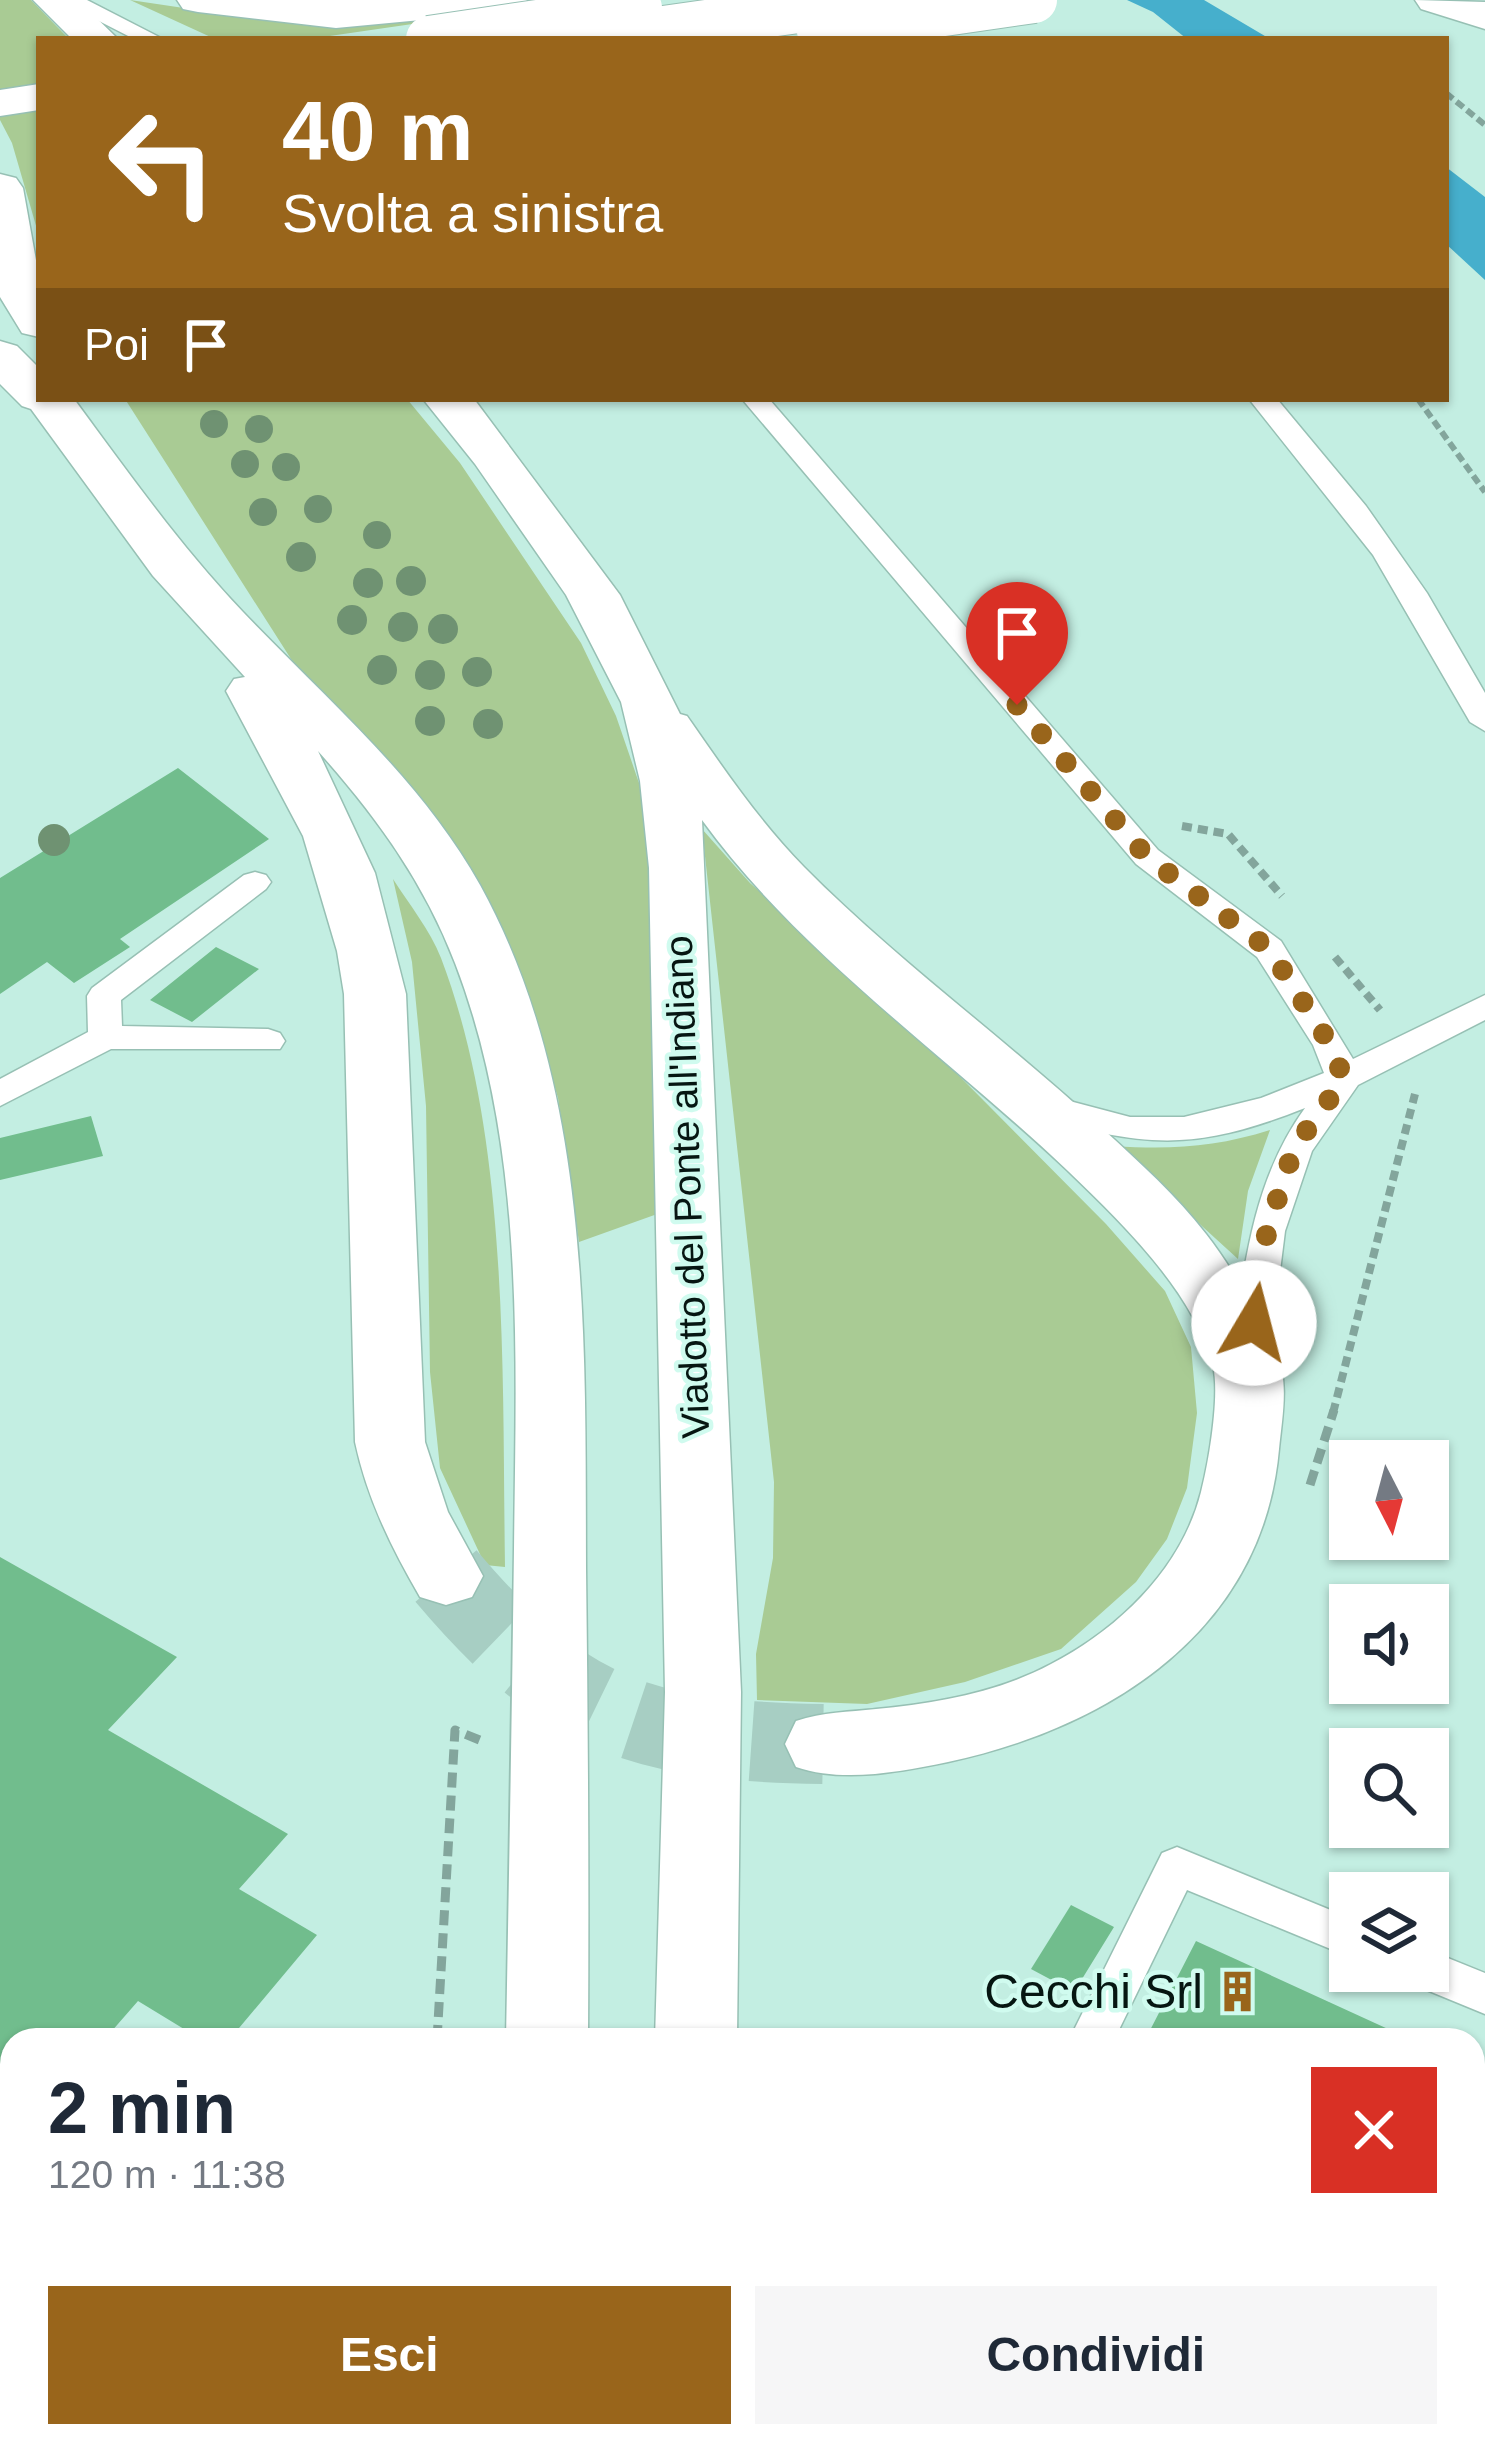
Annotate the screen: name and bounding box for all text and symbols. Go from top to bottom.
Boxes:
icon: left [84,84,240,240]
text: 40 m [282,84,473,178]
text: Svolta a sinistra [282,183,663,243]
icon: arrive [173,312,239,378]
text: Poi [84,319,149,370]
pin [966,582,1068,705]
icon: arrive [984,600,1050,666]
street label: Viadotto del Ponte all'Indiano [657,935,717,1439]
position arrow [1191,1260,1317,1386]
north arrow [1329,1440,1449,1560]
map controls [1329,1440,1449,1992]
button: sound [1329,1584,1449,1704]
button: search [1329,1728,1449,1848]
button: layers [1329,1872,1449,1992]
place label: Cecchi Srl [984,1965,1203,2018]
building icon: Cecchi Srl [1214,1968,1260,2014]
button: close [1311,2067,1437,2193]
text: 2 min [48,2068,236,2148]
text: 120 m · 11:38 [48,2153,286,2196]
button: Esci [48,2286,731,2424]
button: Condividi [755,2286,1437,2424]

